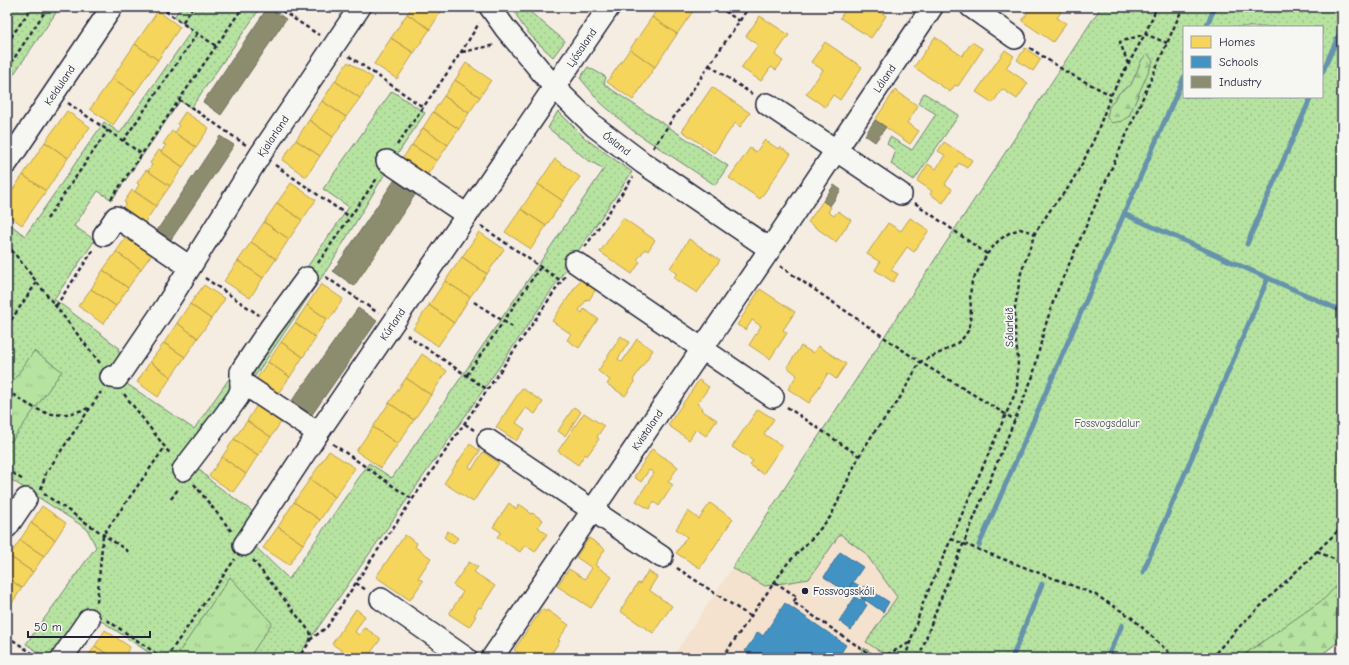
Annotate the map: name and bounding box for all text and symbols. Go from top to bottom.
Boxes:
street label: Ljósaland [564,26,600,70]
legend [1183,26,1323,98]
text: Homes [1219,35,1255,49]
text: Schools [1219,55,1258,69]
street label: Láland [871,62,899,95]
street label: Kelduland [42,63,78,108]
text: Industry [1219,75,1262,89]
street label: Kjalarland [255,113,292,159]
street label: Ósland [600,128,633,158]
street label: Kúrland [377,306,408,343]
street label: Sólarleið [1003,307,1016,347]
street label: Kvistaland [629,407,666,453]
park label: Fossvogsdalur [1074,417,1140,430]
place label: Fossvogsskóli [813,585,875,598]
marker: Fossvogsskóli [800,586,810,596]
scale bar [28,613,150,639]
text: 50 m [34,620,62,634]

